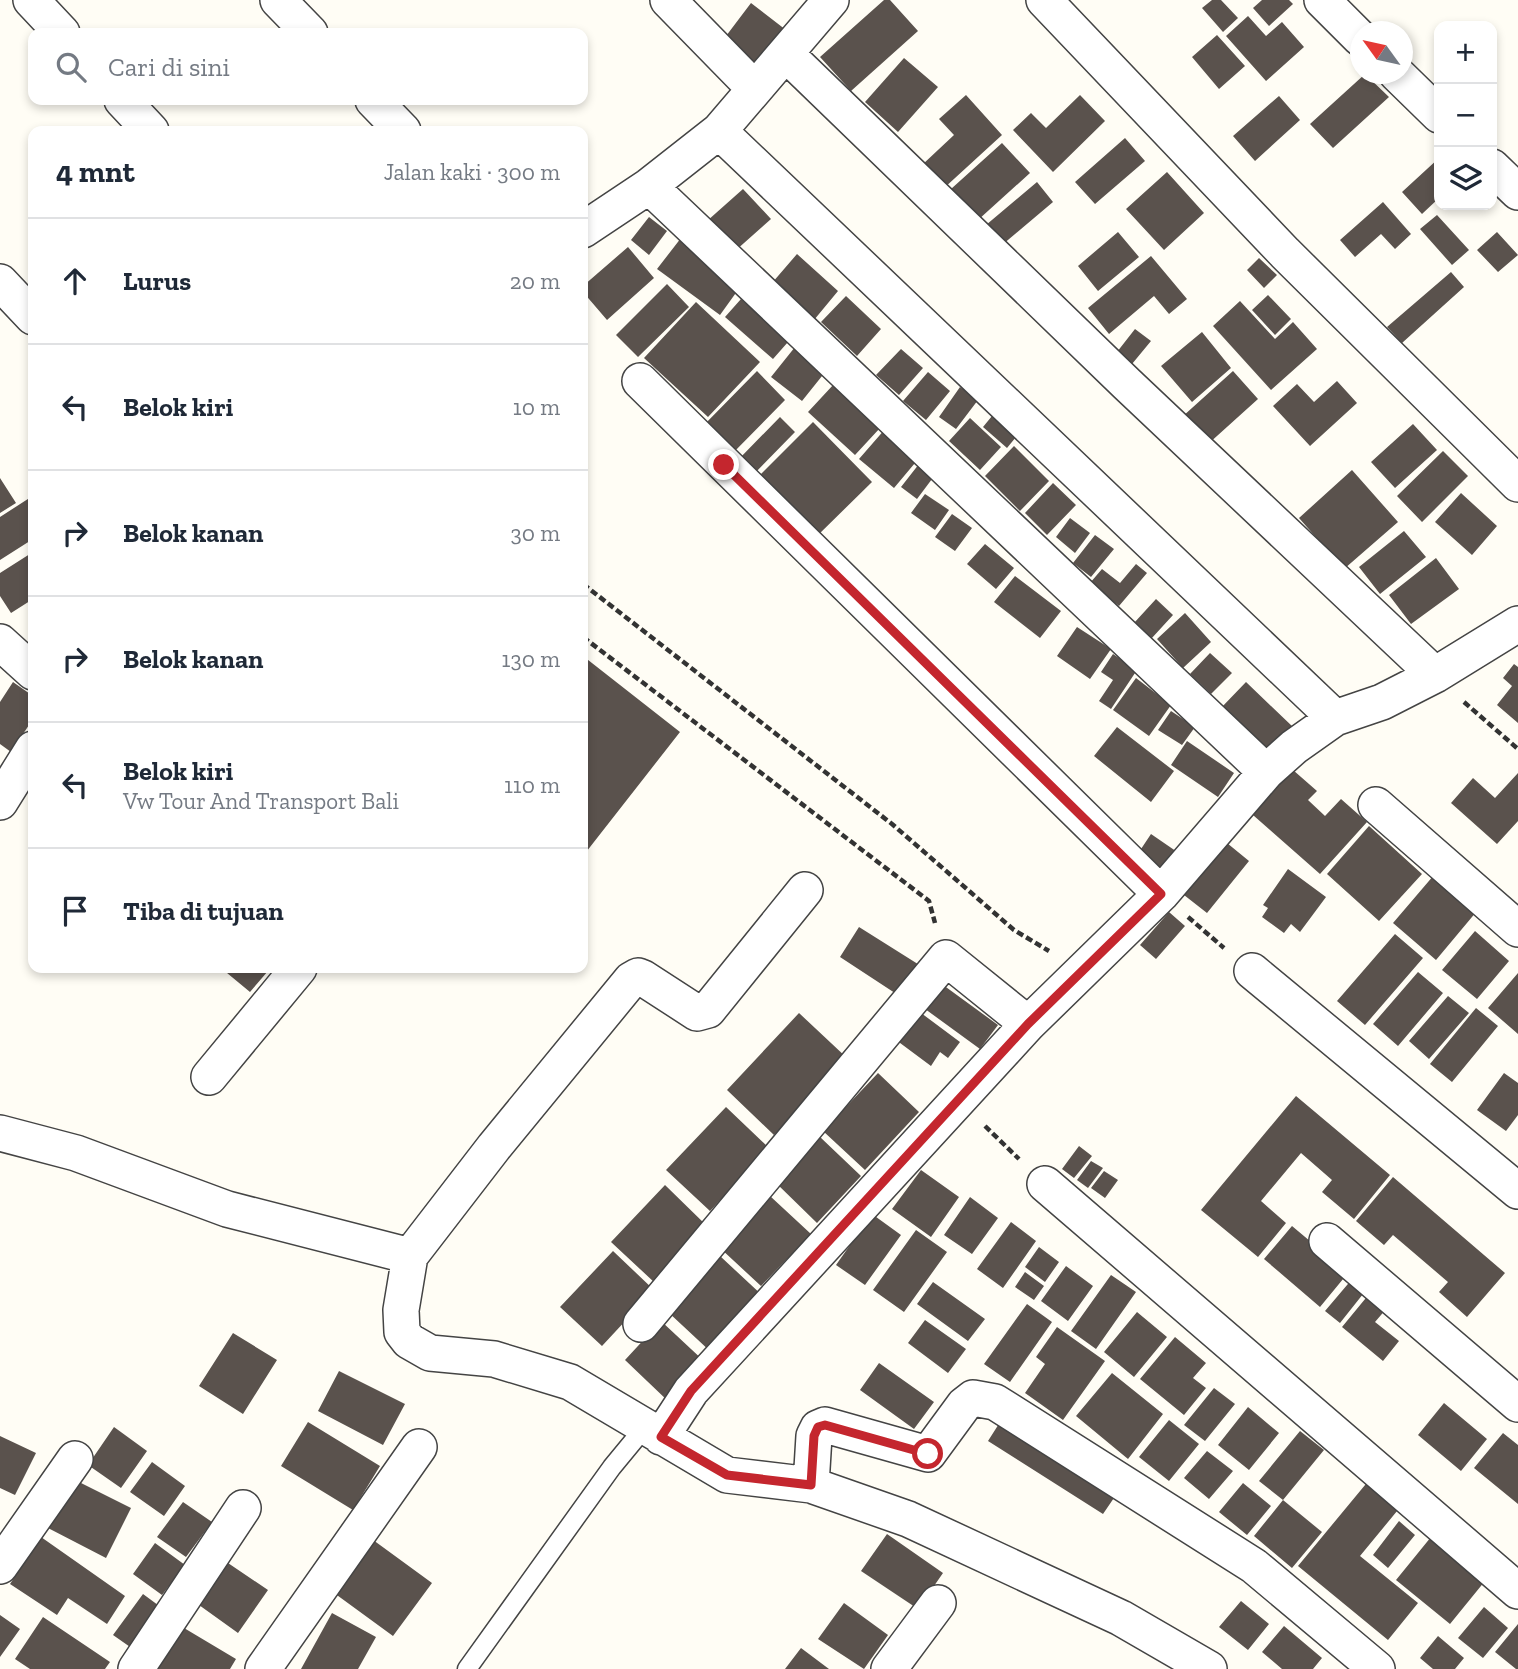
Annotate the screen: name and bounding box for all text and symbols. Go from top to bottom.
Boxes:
north arrow [1350,21,1413,84]
map controls [1434,21,1497,210]
button: + [1434,21,1497,84]
search box [28,28,588,105]
icon: search [52,48,90,86]
text: Cari di sini [108,51,230,83]
button: − [1434,84,1497,147]
button: layers [1434,147,1497,210]
text: 4 mnt [56,154,135,190]
text: Jalan kaki · 300 m [384,158,560,186]
icon: ahead [56,262,94,300]
text: Lurus [123,265,191,297]
text: 20 m [510,267,560,295]
icon: left [56,388,94,426]
text: Belok kiri [123,391,233,423]
text: 10 m [513,393,560,421]
route end [708,449,739,480]
icon: right [56,514,94,552]
text: Belok kanan [123,517,264,549]
text: 30 m [510,519,560,547]
icon: right [56,640,94,678]
text: Belok kanan [123,643,264,675]
text: 130 m [502,645,560,673]
text: Belok kiri [123,755,233,787]
icon: left [56,766,94,804]
text: 110 m [504,771,560,799]
text: Vw Tour And Transport Bali [123,787,399,815]
icon: arrive [56,892,94,930]
text: Tiba di tujuan [123,895,284,927]
route start [912,1438,943,1469]

